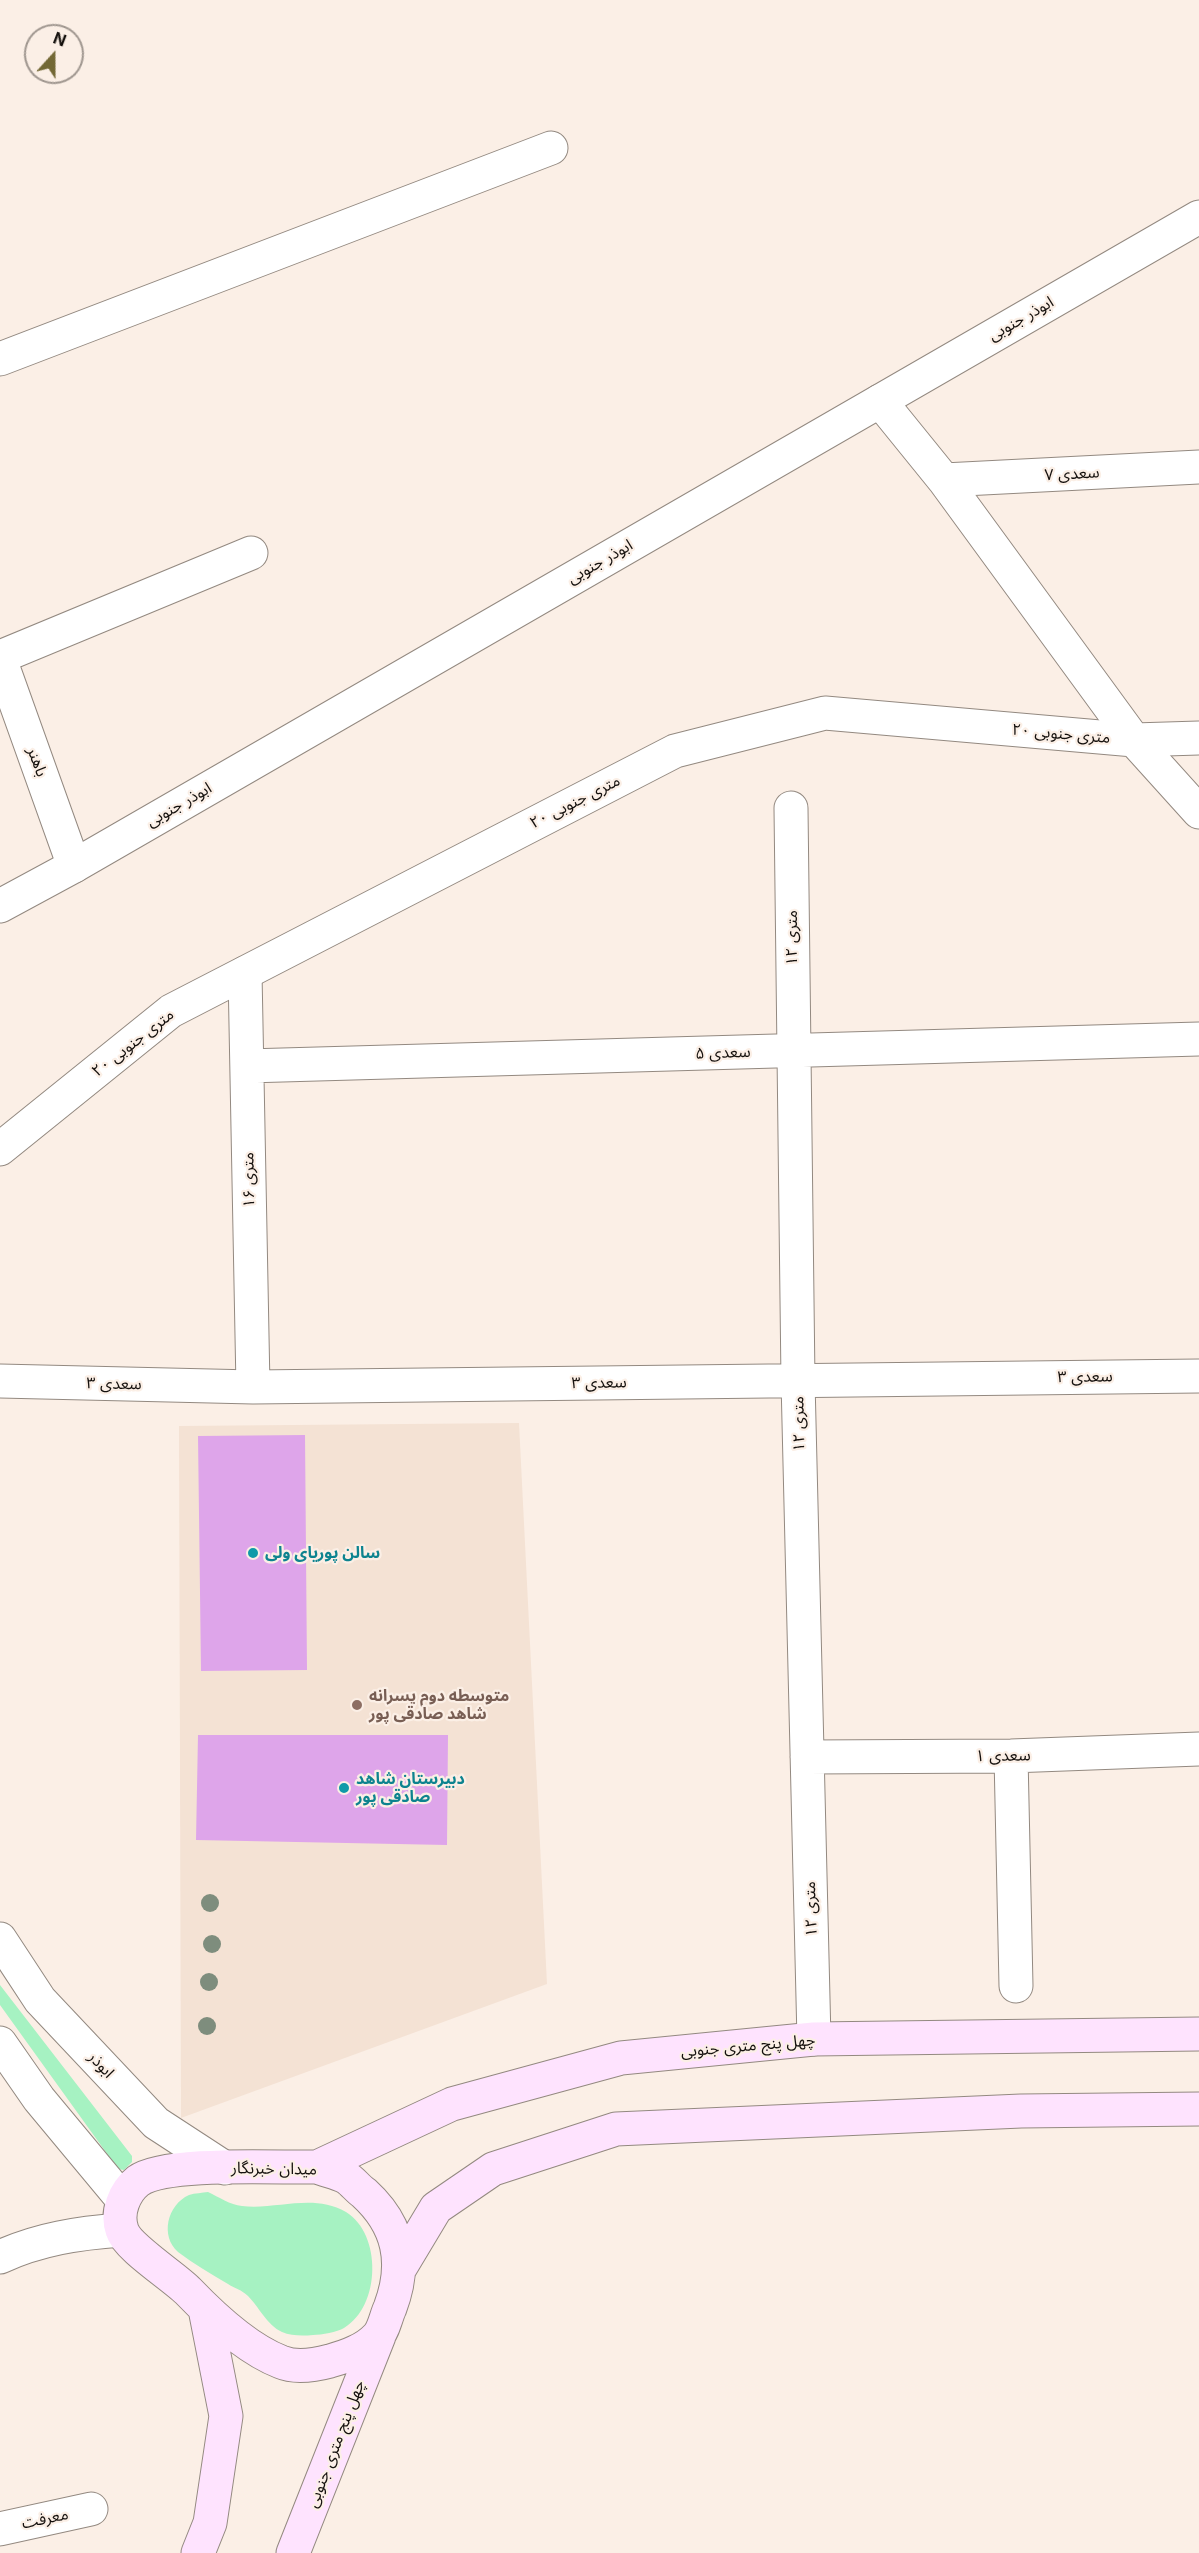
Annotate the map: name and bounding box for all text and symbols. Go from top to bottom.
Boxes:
north arrow [24,24,84,84]
text: N [50,28,69,51]
street label: ابوذر جنوبی [985,293,1057,345]
street label: سعدی ۷ [1044,463,1100,485]
street label: ابوذر جنوبی [564,536,636,588]
street label: ۲۰ متری جنوبی [1011,720,1111,748]
street label: باهنر [23,745,51,779]
street label: ۲۰ متری جنوبی [527,771,623,833]
street label: ابوذر جنوبی [143,779,215,831]
street label: ۱۲ متری [782,910,802,966]
street label: ۲۰ متری جنوبی [88,1005,178,1081]
street label: سعدی ۵ [695,1042,751,1064]
street label: ۱۶ متری [239,1152,259,1208]
street label: سعدی ۳ [1057,1367,1113,1387]
street label: سعدی ۳ [571,1373,627,1393]
street label: سعدی ۳ [86,1374,142,1394]
street label: ۱۲ متری [789,1396,809,1452]
place label: سالن پوریای ولی [265,1543,380,1563]
marker: سالن پوریای ولی [246,1546,260,1560]
place label: متوسطه دوم پسرانه شاهد صادقی پور [369,1686,509,1724]
marker: متوسطه دوم پسرانه شاهد صادقی پور [350,1698,364,1712]
street label: سعدی ۱ [975,1746,1031,1766]
place label: دبیرستان شاهد صادقی پور [356,1769,465,1807]
marker: دبیرستان شاهد صادقی پور [337,1781,351,1795]
street label: ۱۲ متری [800,1881,822,1937]
street label: چهل پنج متری جنوبی [680,2031,816,2061]
street label: ابوذر [84,2048,118,2082]
street label: میدان خبرنگار [231,2159,317,2179]
street label: چهل پنج متری جنوبی [303,2378,369,2510]
street label: معرفت [20,2505,70,2533]

